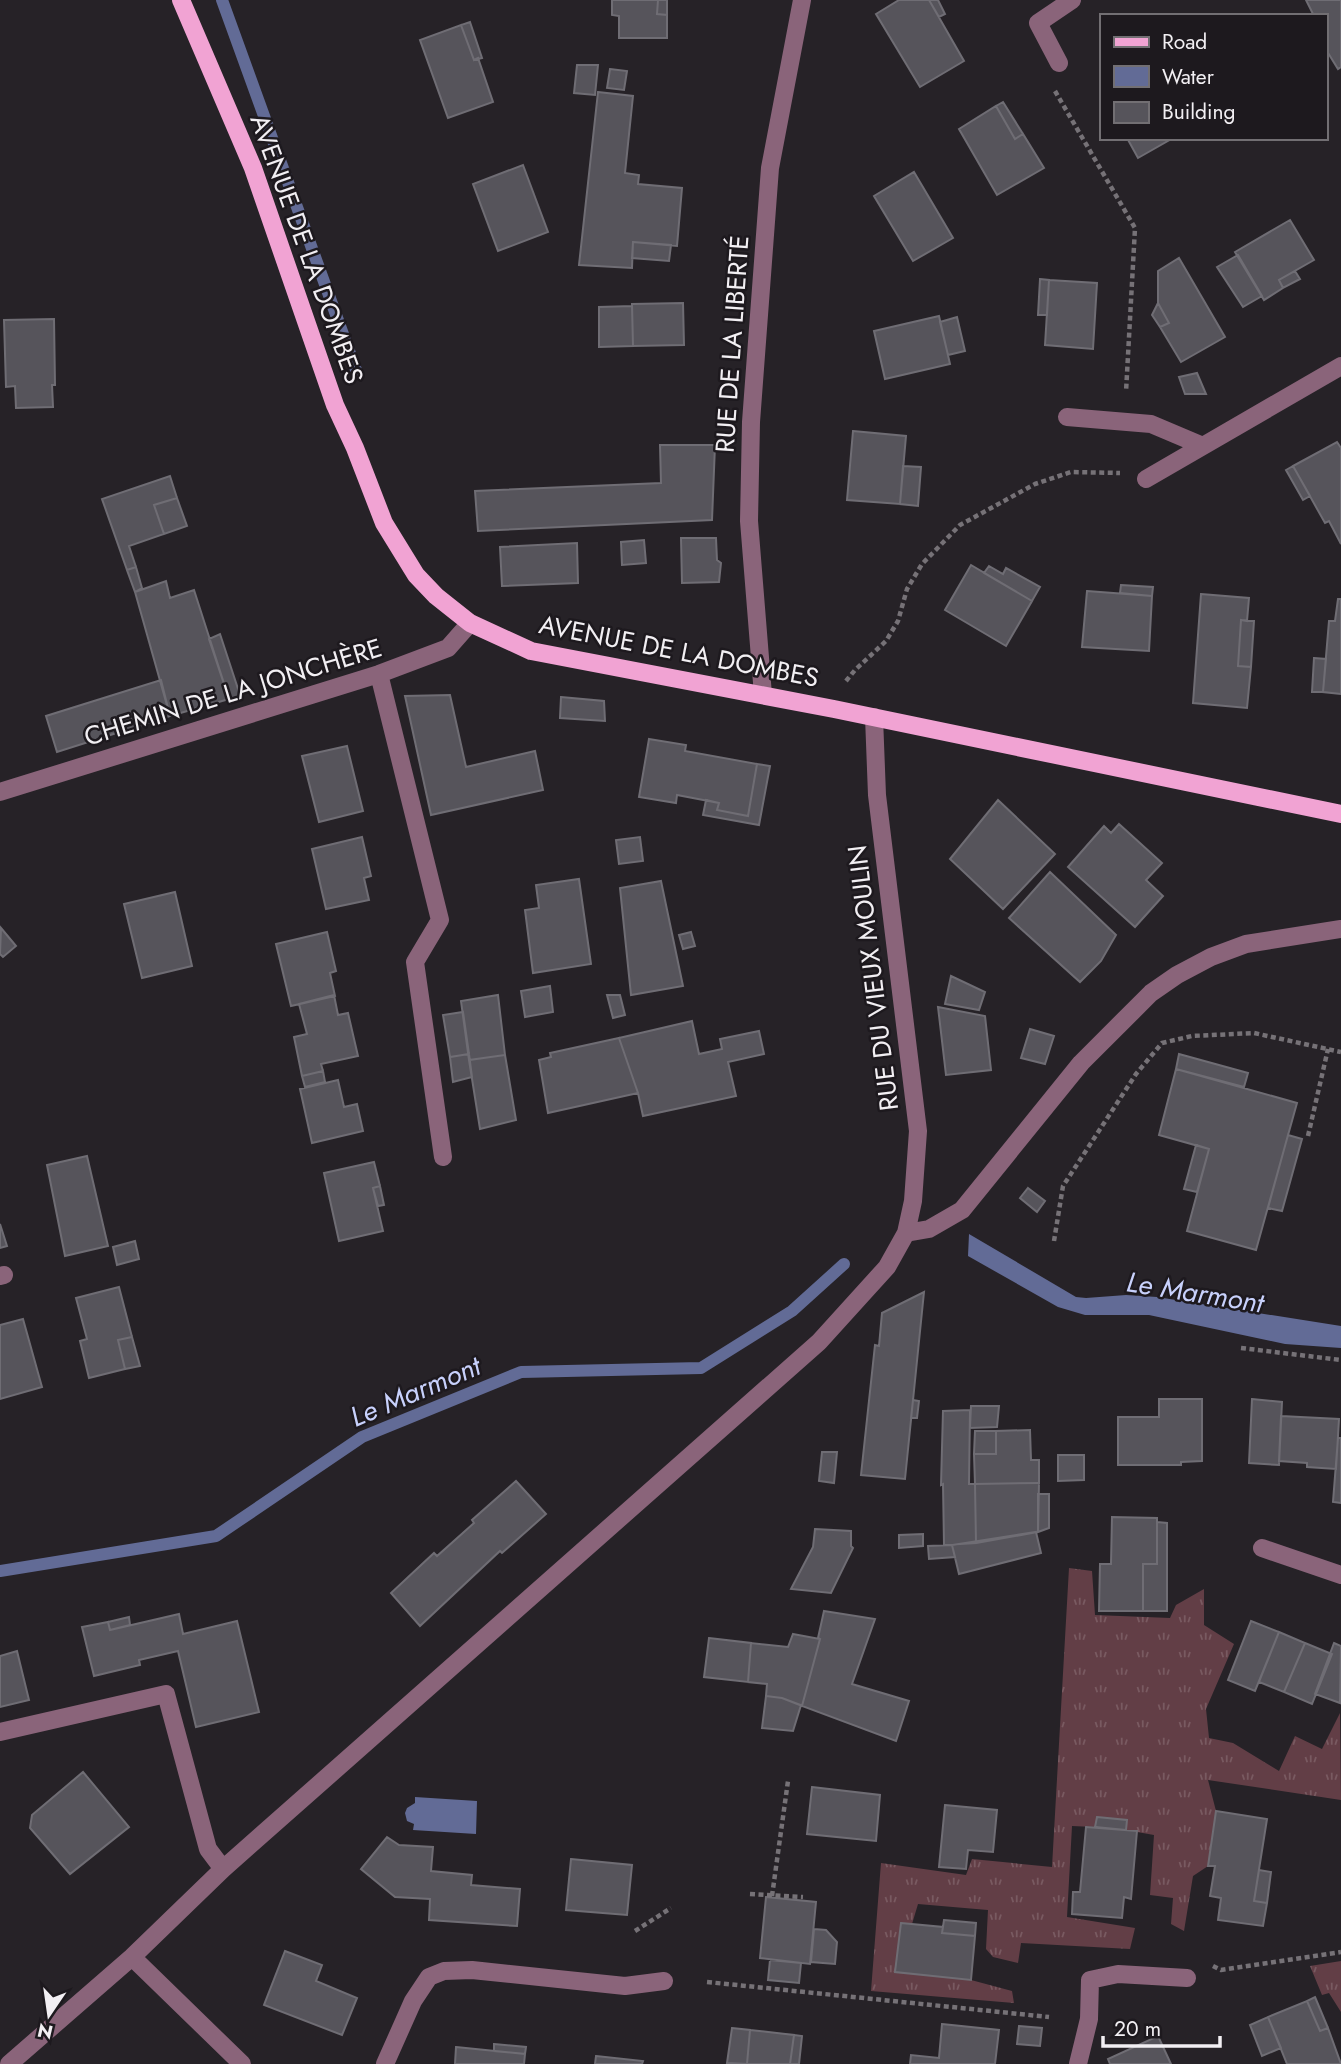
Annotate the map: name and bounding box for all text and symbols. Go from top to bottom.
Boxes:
legend [1100,14,1327,140]
text: Road [1162,27,1207,57]
text: Water [1162,62,1215,92]
text: Building [1162,97,1235,127]
street label: AVENUE DE LA DOMBES [241,109,373,389]
street label: RUE DE LA LIBERTÉ [705,234,759,454]
street label: AVENUE DE LA DOMBES [536,605,822,697]
street label: CHEMIN DE LA JONCHÈRE [79,629,387,755]
street label: RUE DU VIEUX MOULIN [838,843,908,1113]
water label: Le Marmont [1123,1261,1268,1324]
water label: Le Marmont [344,1345,488,1437]
north arrow [14,1980,84,2050]
scale bar [1103,2004,1220,2048]
text: 20 m [1114,2014,1161,2044]
text: N [35,2016,56,2046]

